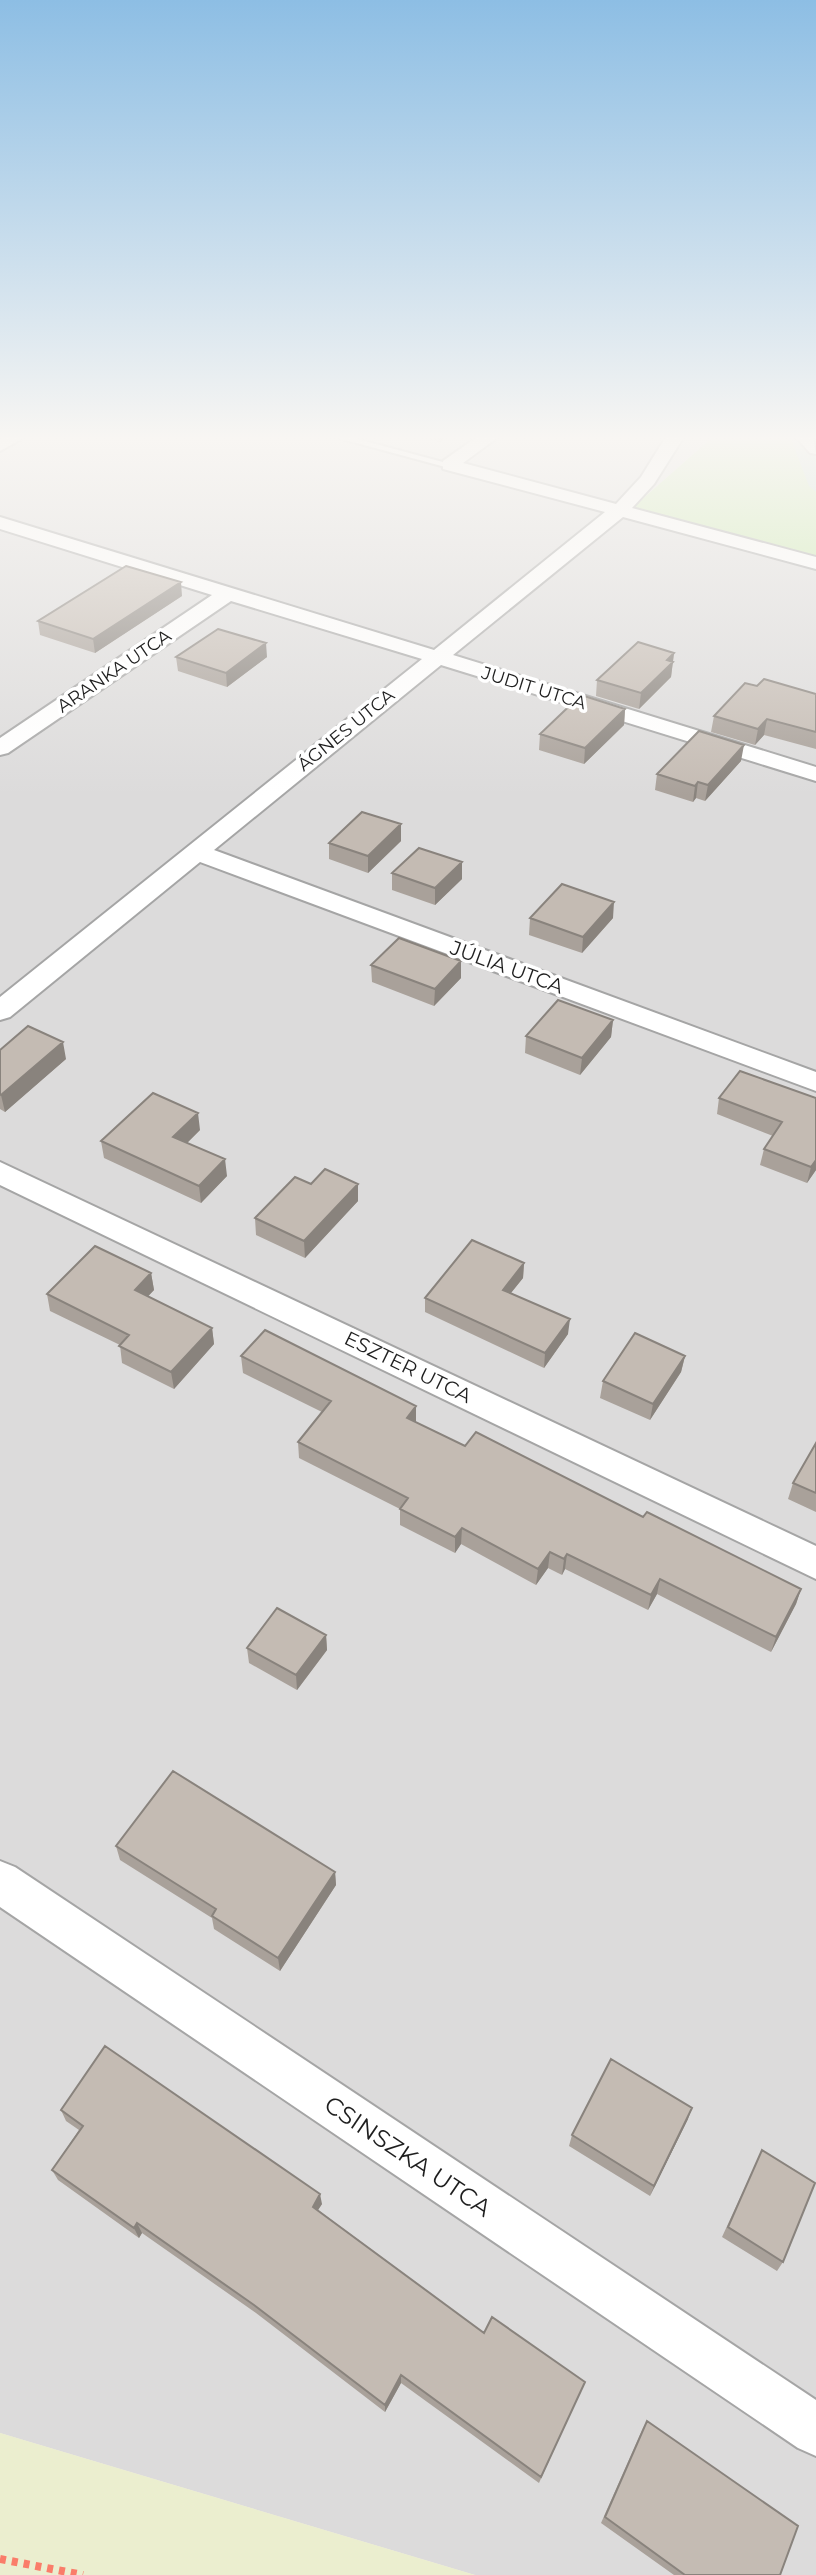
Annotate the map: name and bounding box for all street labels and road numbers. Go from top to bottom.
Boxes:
street label: ARANKA UTCA [53,625,175,717]
street label: JUDIT UTCA [478,661,589,714]
street label: ÁGNES UTCA [293,684,399,776]
street label: JÚLIA UTCA [446,935,567,999]
street label: ESZTER UTCA [341,1326,476,1408]
street label: CSINSZKA UTCA [319,2090,498,2223]

